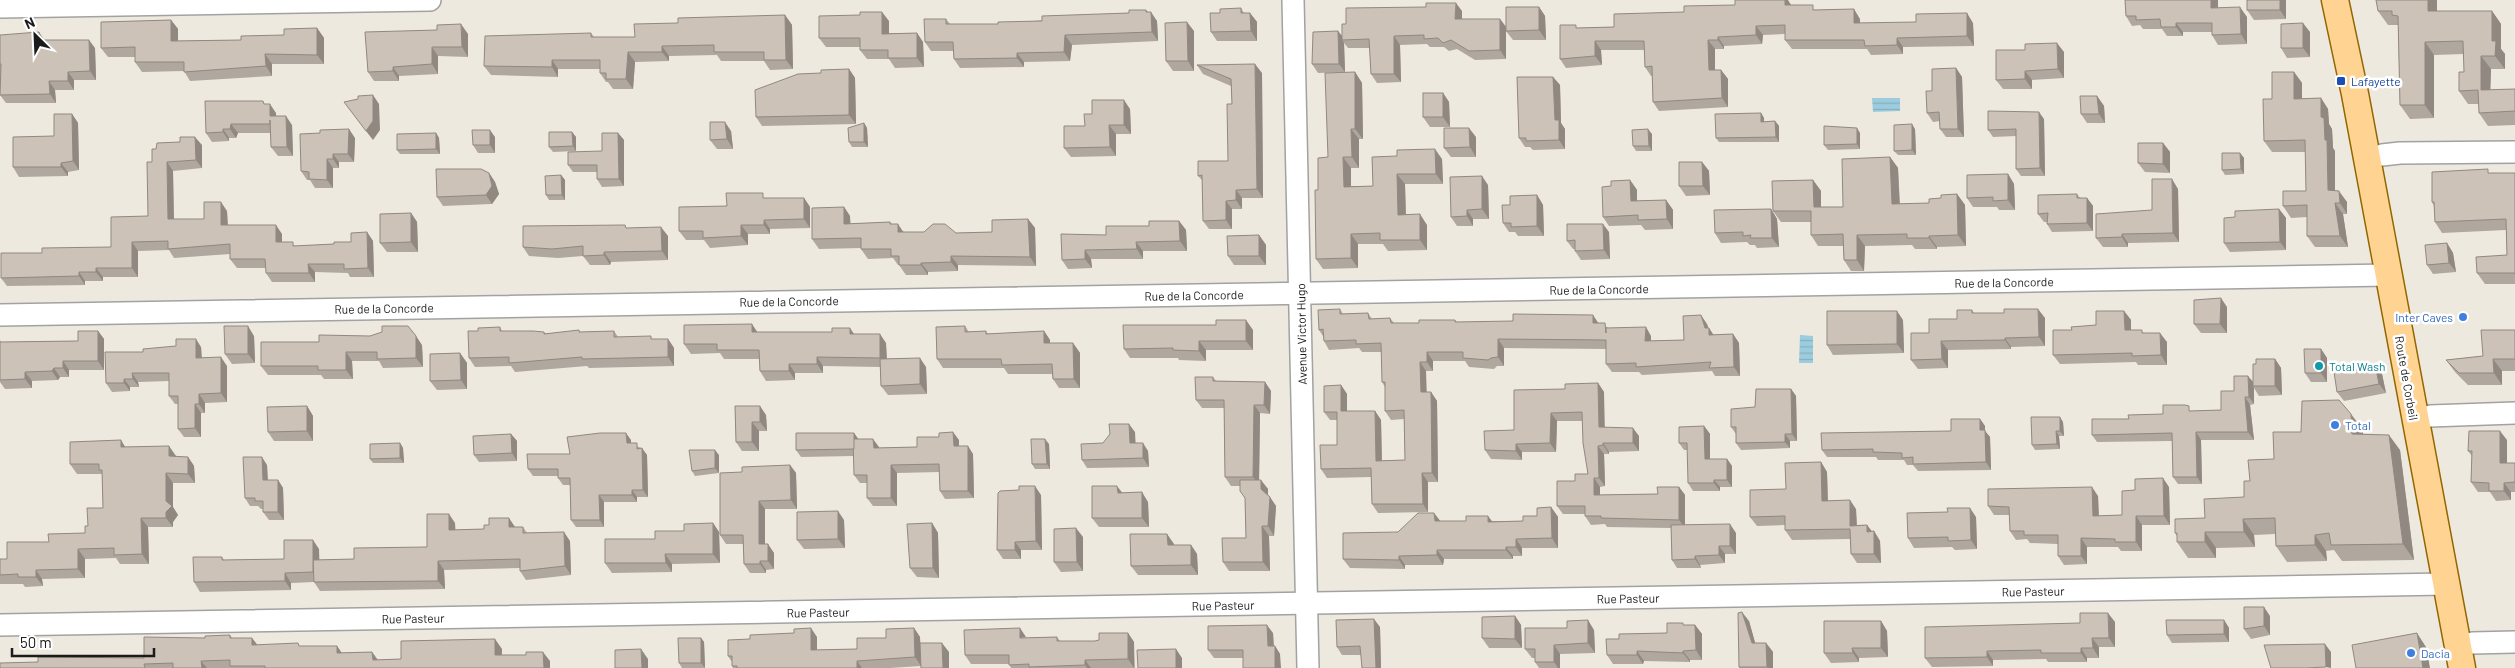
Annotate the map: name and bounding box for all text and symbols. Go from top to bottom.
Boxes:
north arrow [10,10,60,60]
text: N [22,13,37,32]
place label: Lafayette [2351,74,2401,88]
marker: Lafayette [2335,75,2347,87]
street label: Rue de la Concorde [1954,274,2054,290]
street label: Rue de la Concorde [1549,281,1649,297]
street label: Avenue Victor Hugo [1293,283,1309,385]
street label: Rue de la Concorde [1144,287,1244,303]
street label: Rue de la Concorde [739,293,839,309]
street label: Rue de la Concorde [334,300,434,316]
place label: Inter Caves [2395,310,2453,324]
marker: Inter Caves [2457,311,2469,323]
street label: Route de Corbeil [2393,335,2421,421]
place label: Total Wash [2329,359,2385,373]
marker: Total Wash [2313,360,2325,372]
place label: Total [2345,418,2371,432]
marker: Total [2329,419,2341,431]
street label: Rue Pasteur [2001,583,2065,599]
street label: Rue Pasteur [1596,590,1660,606]
street label: Rue Pasteur [1191,597,1255,613]
street label: Rue Pasteur [786,604,850,620]
street label: Rue Pasteur [381,610,445,626]
scale bar [12,626,155,658]
text: 50 m [20,633,52,651]
place label: Dacia [2421,646,2450,660]
marker: Dacia [2405,647,2417,659]

